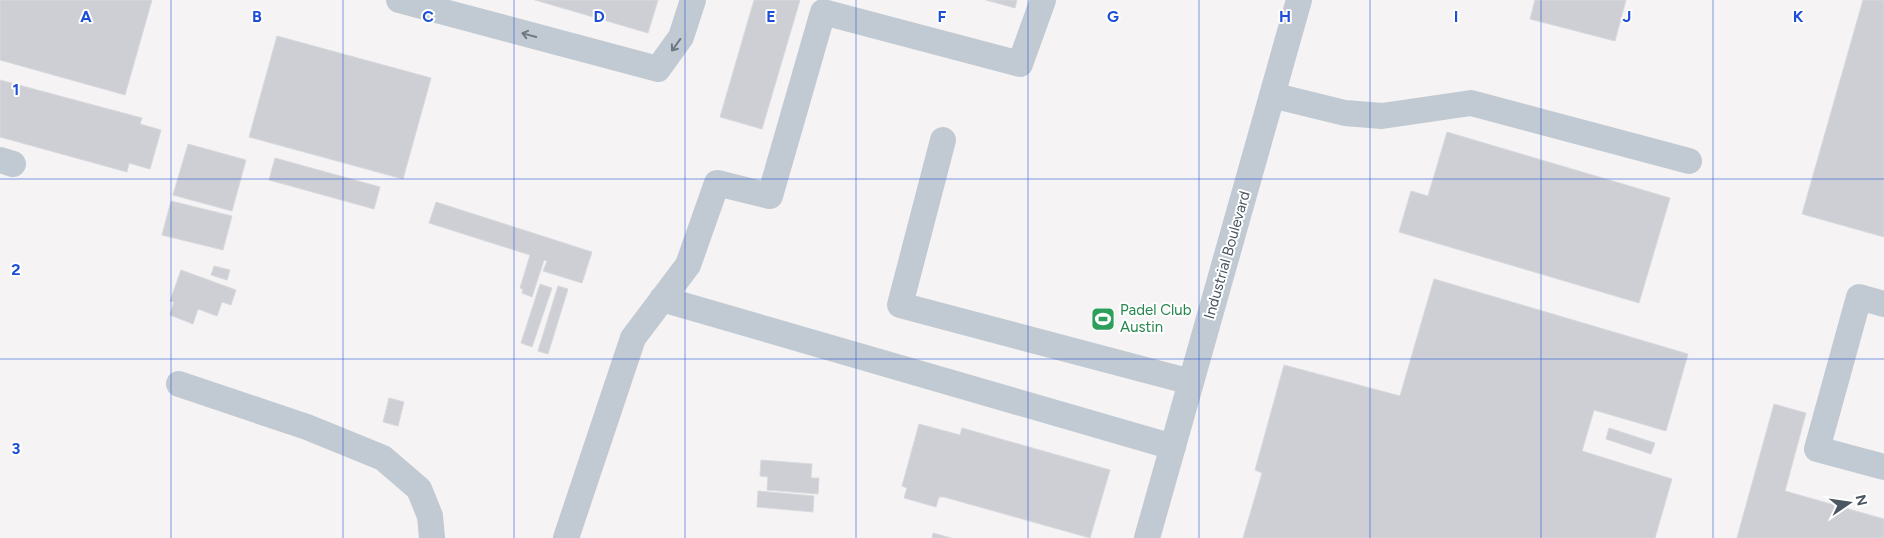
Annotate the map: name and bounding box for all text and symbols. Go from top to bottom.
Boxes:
text: A [80,7,92,26]
text: B [252,7,262,26]
text: C [422,7,434,26]
text: D [593,7,605,26]
text: E [766,7,776,26]
text: F [938,7,947,26]
text: G [1107,7,1119,26]
text: H [1279,7,1291,26]
text: I [1454,7,1458,26]
text: J [1623,7,1631,26]
text: K [1793,7,1804,26]
one-way arrow [522,30,538,39]
one-way arrow [670,38,681,51]
text: 1 [13,80,19,99]
street label: Industrial Boulevard [1200,189,1254,321]
text: 2 [11,260,21,279]
place label: Padel Club Austin [1120,301,1192,336]
sports icon: Padel Club Austin [1090,306,1116,332]
text: 3 [12,439,21,458]
north arrow [1824,478,1874,528]
text: N [1852,493,1871,507]

